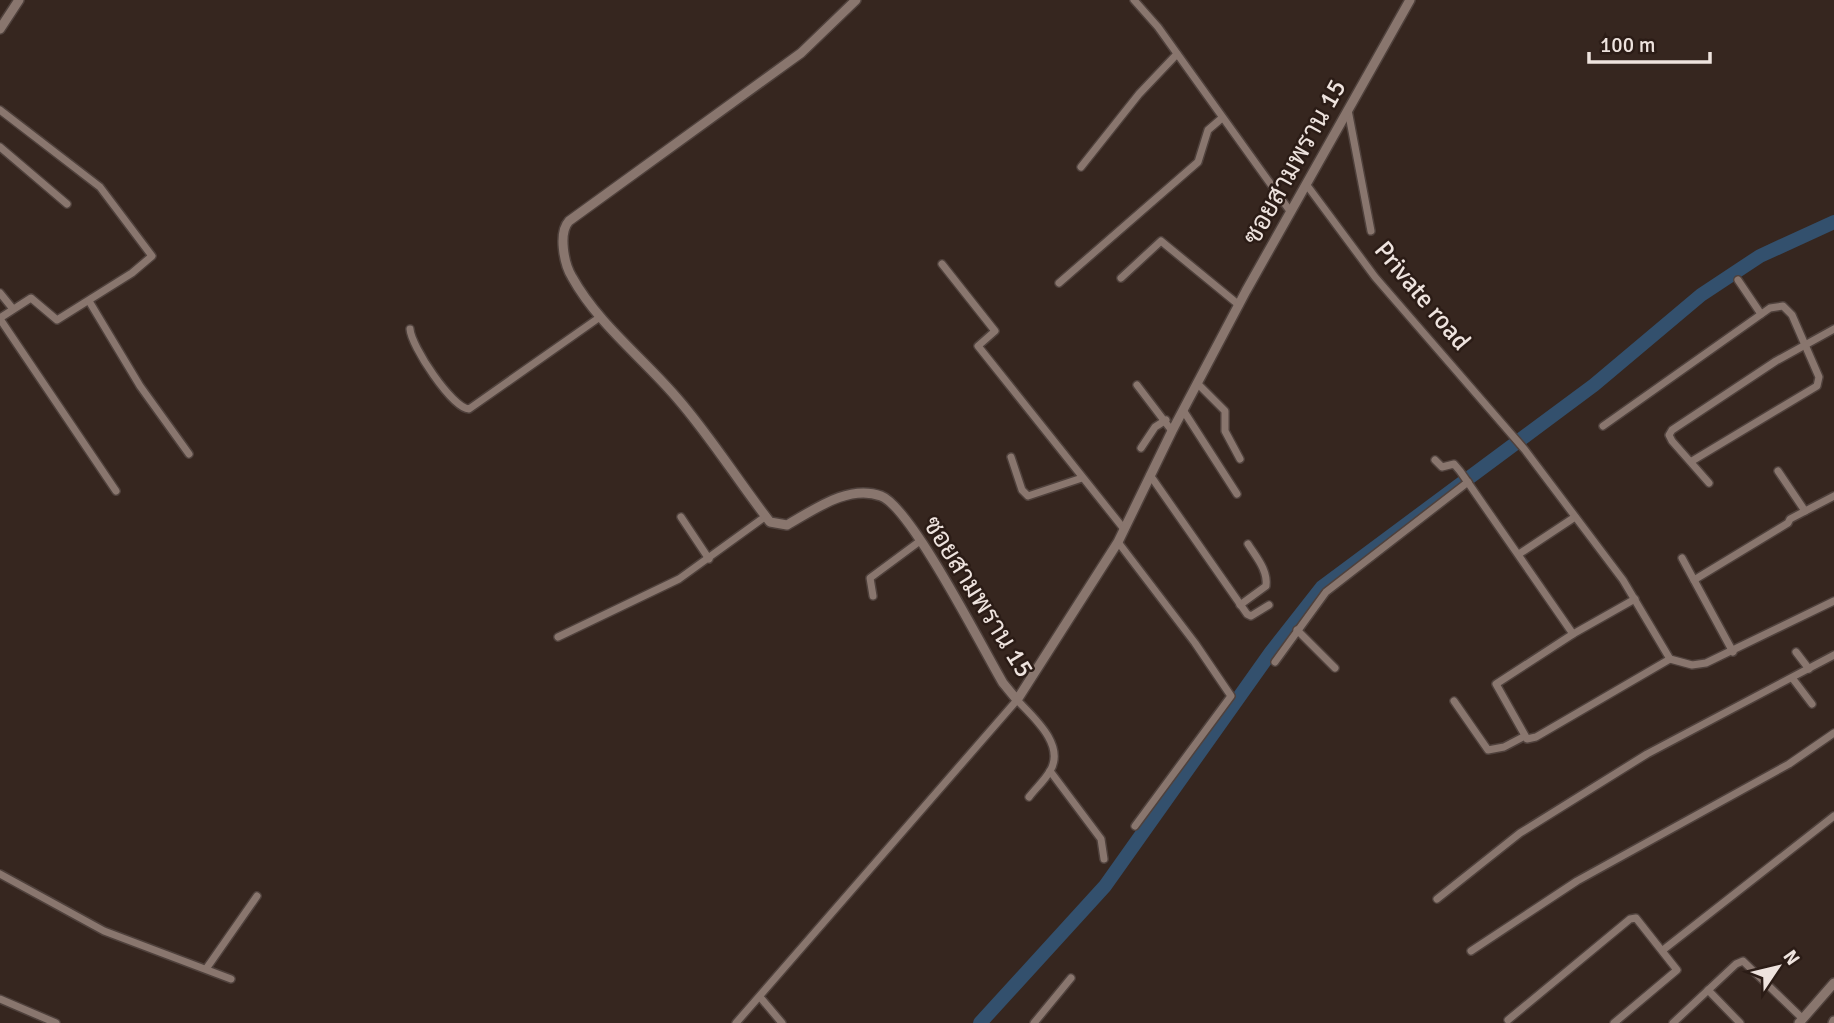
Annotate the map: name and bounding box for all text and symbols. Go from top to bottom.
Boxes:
scale bar [1589,21,1710,65]
text: 100 m [1600,32,1655,58]
street label: ซอยสามพราน 15 [1236,74,1354,250]
street label: Private road [1367,235,1477,357]
street label: ซอยสามพราน 15 [916,510,1040,684]
north arrow [1743,932,1813,1002]
text: N [1777,946,1805,970]

